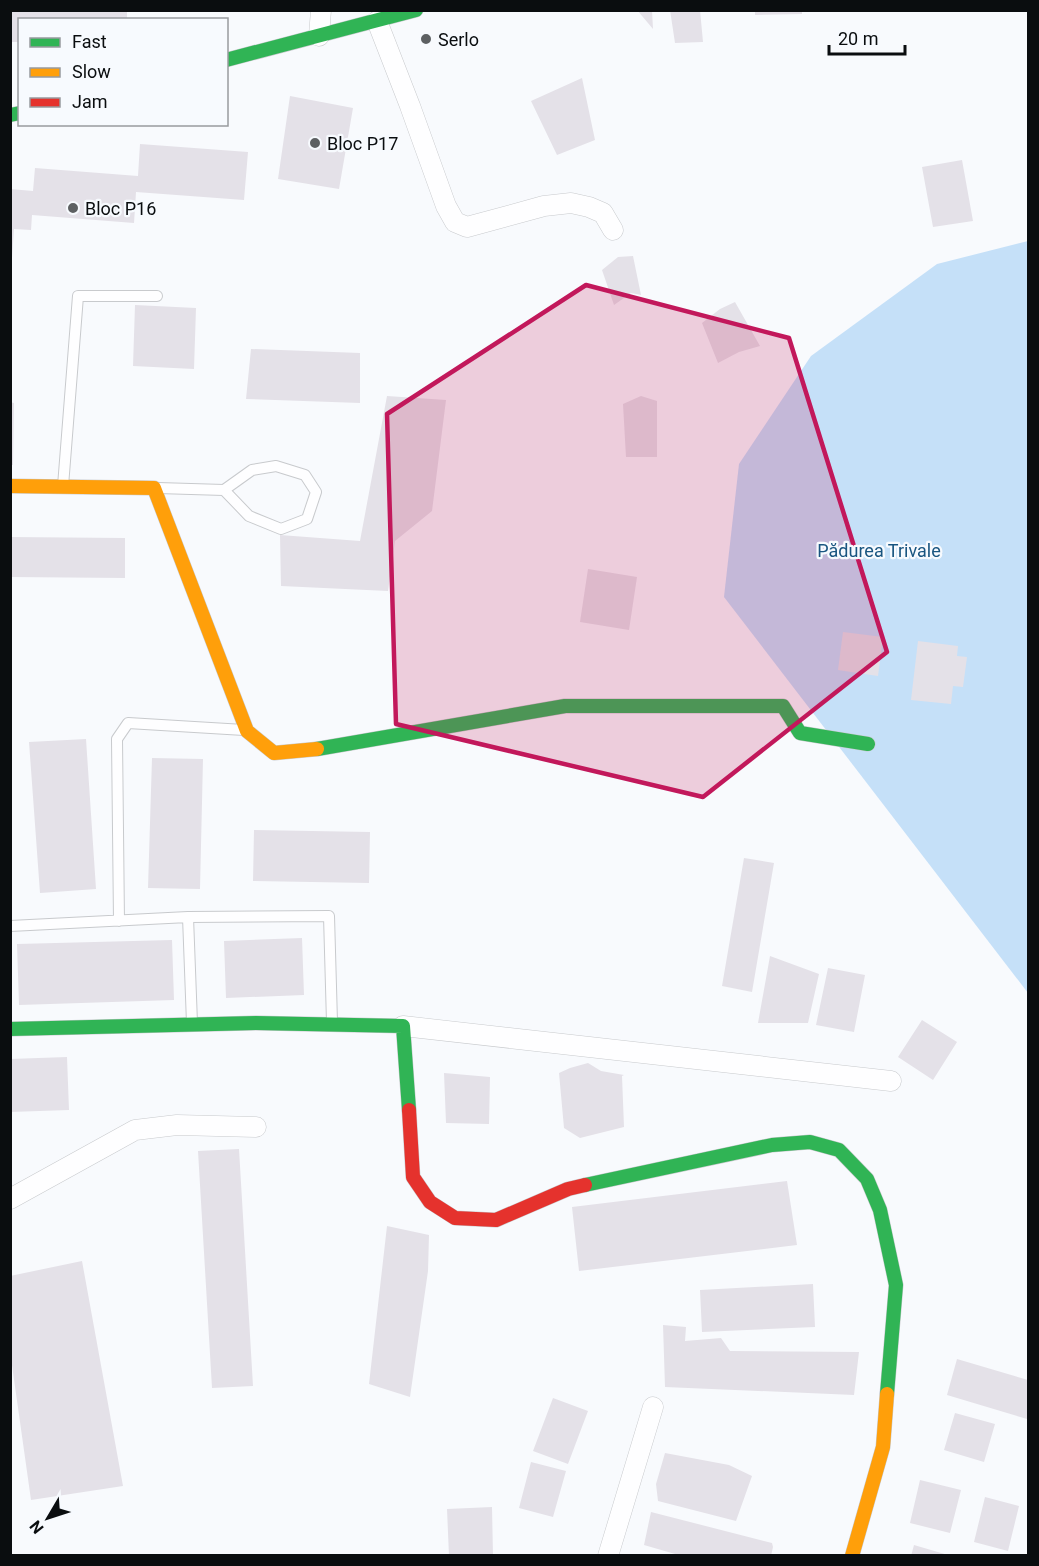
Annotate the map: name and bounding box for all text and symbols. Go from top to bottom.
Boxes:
legend [18,18,228,126]
scale bar [829,18,906,56]
text: 20 m [838,28,878,49]
place label: Serlo [438,29,479,50]
text: Fast [72,31,107,52]
marker: Serlo [419,32,433,46]
text: Slow [72,61,111,82]
text: Jam [72,91,108,112]
place label: Bloc P17 [327,133,398,154]
marker: Bloc P17 [308,136,322,150]
place label: Bloc P16 [85,198,156,219]
marker: Bloc P16 [66,201,80,215]
park label: Pădurea Trivale [817,540,941,561]
north arrow [18,1488,78,1548]
text: N [26,1517,48,1537]

